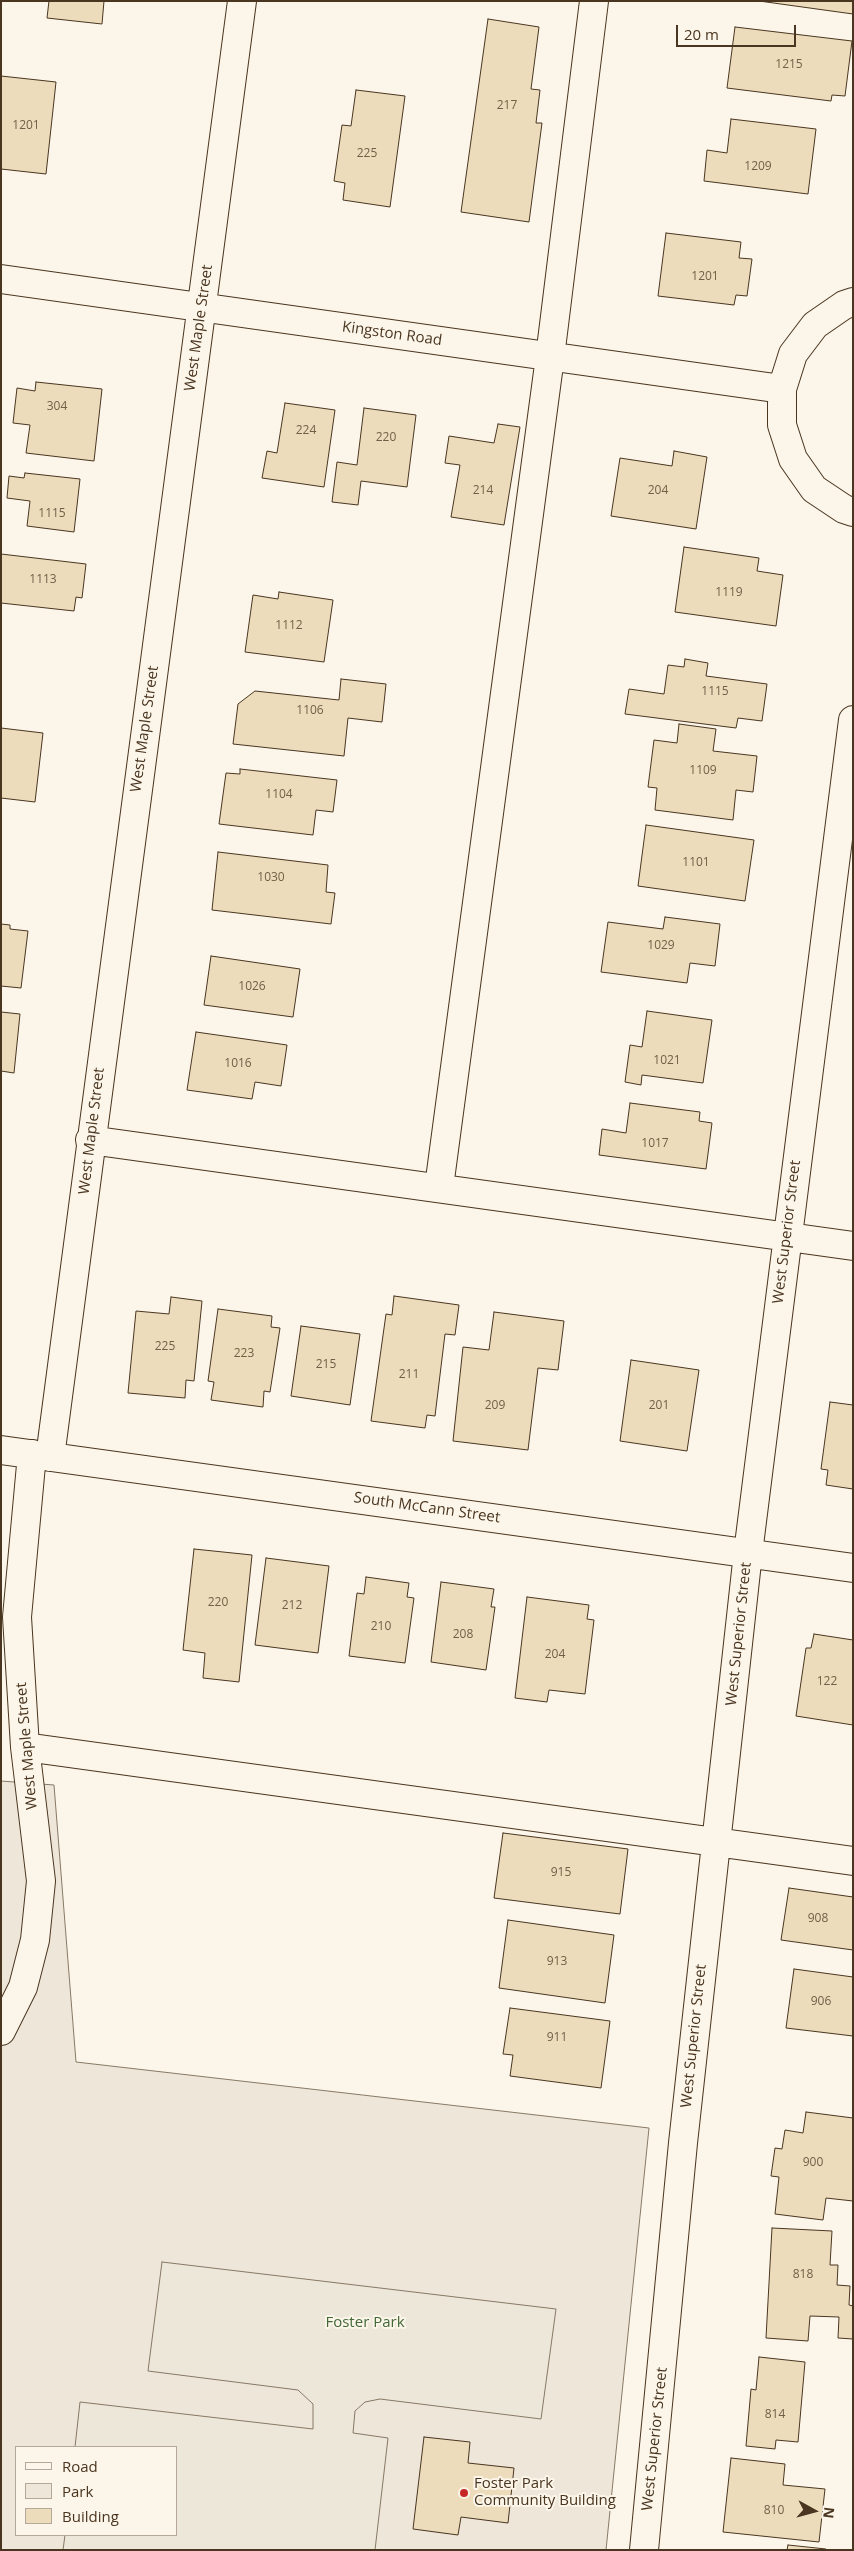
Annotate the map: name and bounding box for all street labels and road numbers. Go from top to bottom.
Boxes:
street label: West Maple Street [181,264,217,392]
street label: Kingston Road [341,318,443,350]
street label: West Maple Street [127,665,163,793]
street label: West Maple Street [75,1067,109,1195]
street label: West Superior Street [769,1159,805,1305]
street label: South McCann Street [353,1489,501,1527]
street label: West Superior Street [722,1561,756,1707]
street label: West Maple Street [12,1682,42,1810]
street label: West Superior Street [677,1963,711,2109]
street label: West Superior Street [638,2366,672,2512]

